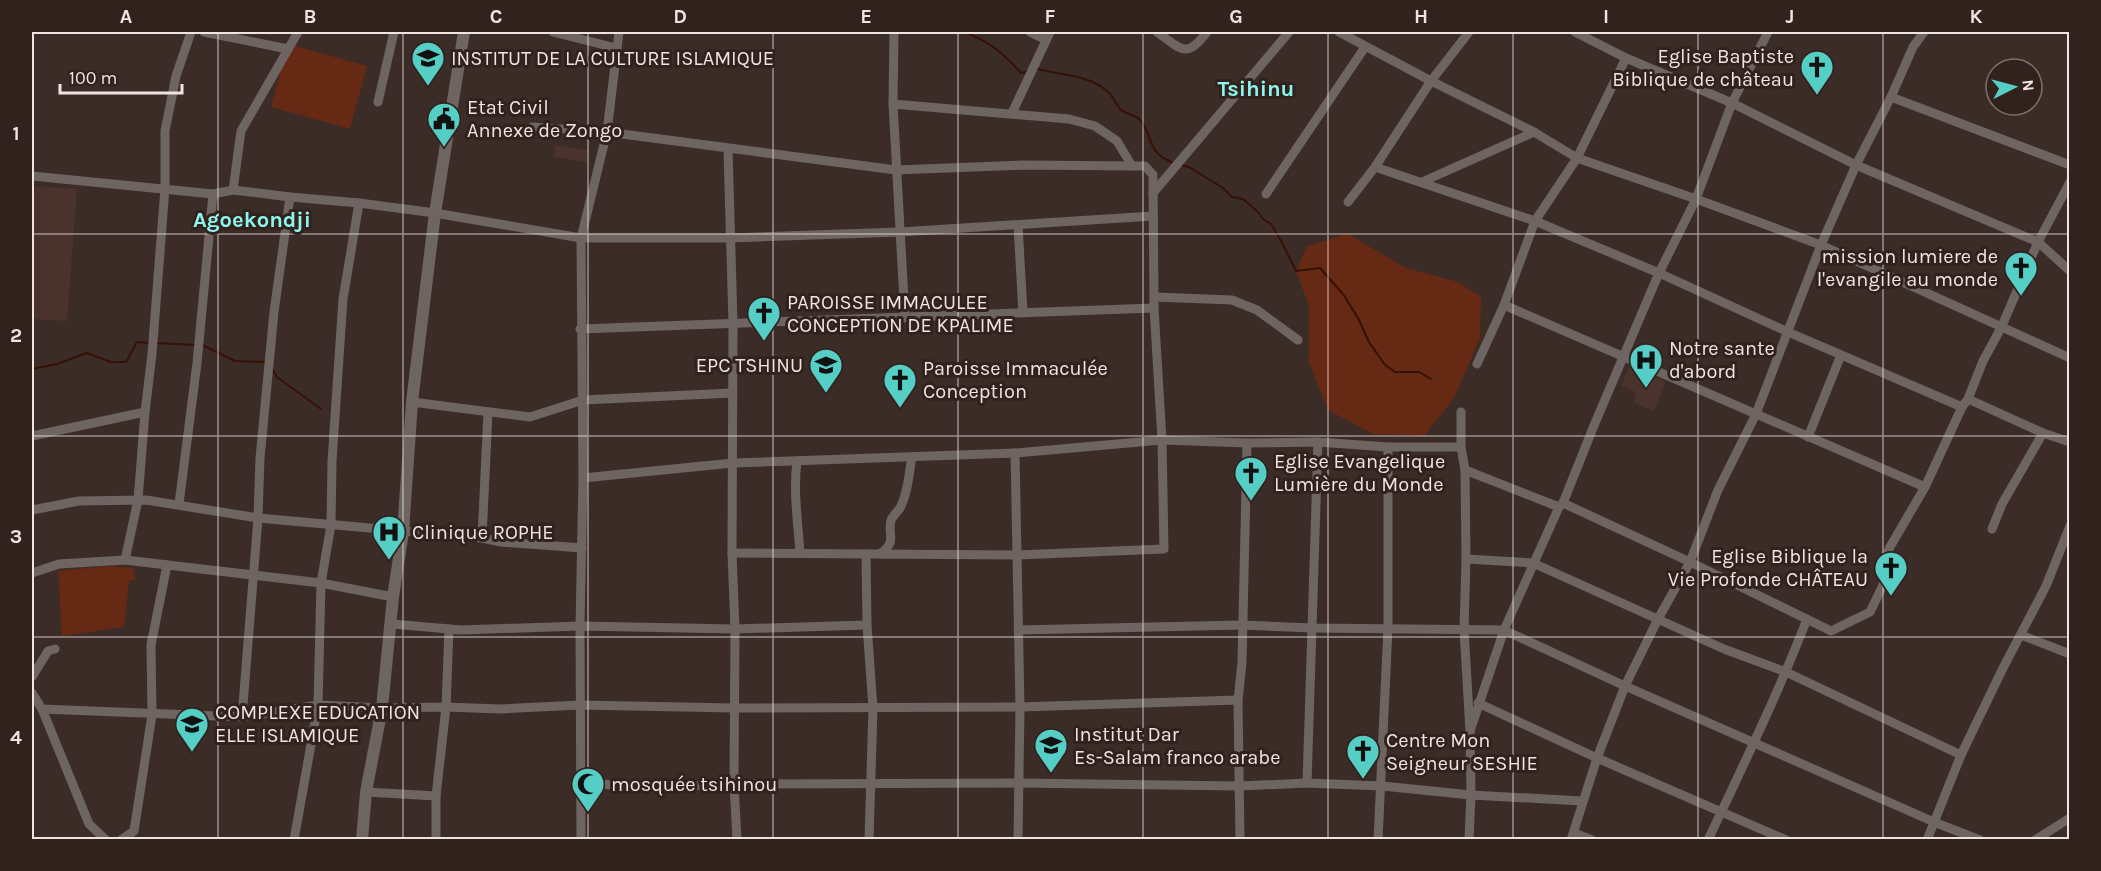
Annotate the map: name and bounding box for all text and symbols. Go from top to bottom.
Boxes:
text: A [120,5,133,28]
text: B [304,5,316,28]
text: C [490,5,502,28]
text: D [673,5,687,28]
text: E [860,5,872,28]
text: F [1045,5,1056,28]
text: G [1229,5,1243,28]
text: H [1414,5,1428,28]
text: I [1603,5,1609,28]
text: J [1786,5,1794,28]
text: K [1969,5,1983,28]
school or university icon: INSTITUT DE LA CULTURE ISLAMIQUE [410,40,446,87]
place label: Eglise Baptiste Biblique de château [1612,45,1794,91]
place label: INSTITUT DE LA CULTURE ISLAMIQUE [451,47,774,70]
church icon: Eglise Baptiste Biblique de château [1799,49,1835,96]
scale bar [60,57,182,95]
north arrow [1984,57,2044,117]
text: 100 m [69,67,117,89]
district label: Tsihinu [1218,76,1294,102]
text: N [2018,79,2038,92]
place label: Etat Civil Annexe de Zongo [467,96,622,142]
public building icon: Etat Civil Annexe de Zongo [426,101,462,148]
text: 1 [12,122,20,145]
district label: Agoekondji [193,207,311,233]
place label: mission lumiere de l'evangile au monde [1817,245,1998,291]
church icon: mission lumiere de l'evangile au monde [2003,250,2039,297]
place label: PAROISSE IMMACULEE CONCEPTION DE KPALIME [787,291,1014,337]
church icon: PAROISSE IMMACULEE CONCEPTION DE KPALIME [746,295,782,342]
text: 2 [10,324,22,347]
place label: Notre sante d'abord [1669,337,1775,383]
hospital icon: Notre sante d'abord [1628,342,1664,389]
school or university icon: EPC TSHINU [808,347,844,394]
place label: EPC TSHINU [696,354,803,377]
place label: Paroisse Immaculée Conception [923,357,1108,403]
church icon: Paroisse Immaculée Conception [882,362,918,409]
place label: Eglise Evangelique Lumière du Monde [1274,450,1445,496]
church icon: Eglise Evangelique Lumière du Monde [1233,455,1269,502]
hospital icon: Clinique ROPHE [371,514,407,561]
place label: Clinique ROPHE [412,521,554,544]
text: 3 [10,525,22,548]
place label: Eglise Biblique la Vie Profonde CHÂTEAU [1668,545,1868,591]
church icon: Eglise Biblique la Vie Profonde CHÂTEAU [1873,550,1909,597]
place label: COMPLEXE EDUCATION ELLE ISLAMIQUE [215,701,420,747]
school or university icon: COMPLEXE EDUCATION ELLE ISLAMIQUE [174,706,210,753]
place label: Institut Dar Es-Salam franco arabe [1074,723,1280,769]
text: 4 [10,726,22,749]
school or university icon: Institut Dar Es-Salam franco arabe [1033,727,1069,774]
place label: Centre Mon Seigneur SESHIE [1386,729,1538,775]
church icon: Centre Mon Seigneur SESHIE [1345,733,1381,780]
mosque icon: mosquée tsihinou [570,766,606,813]
place label: mosquée tsihinou [611,773,777,796]

